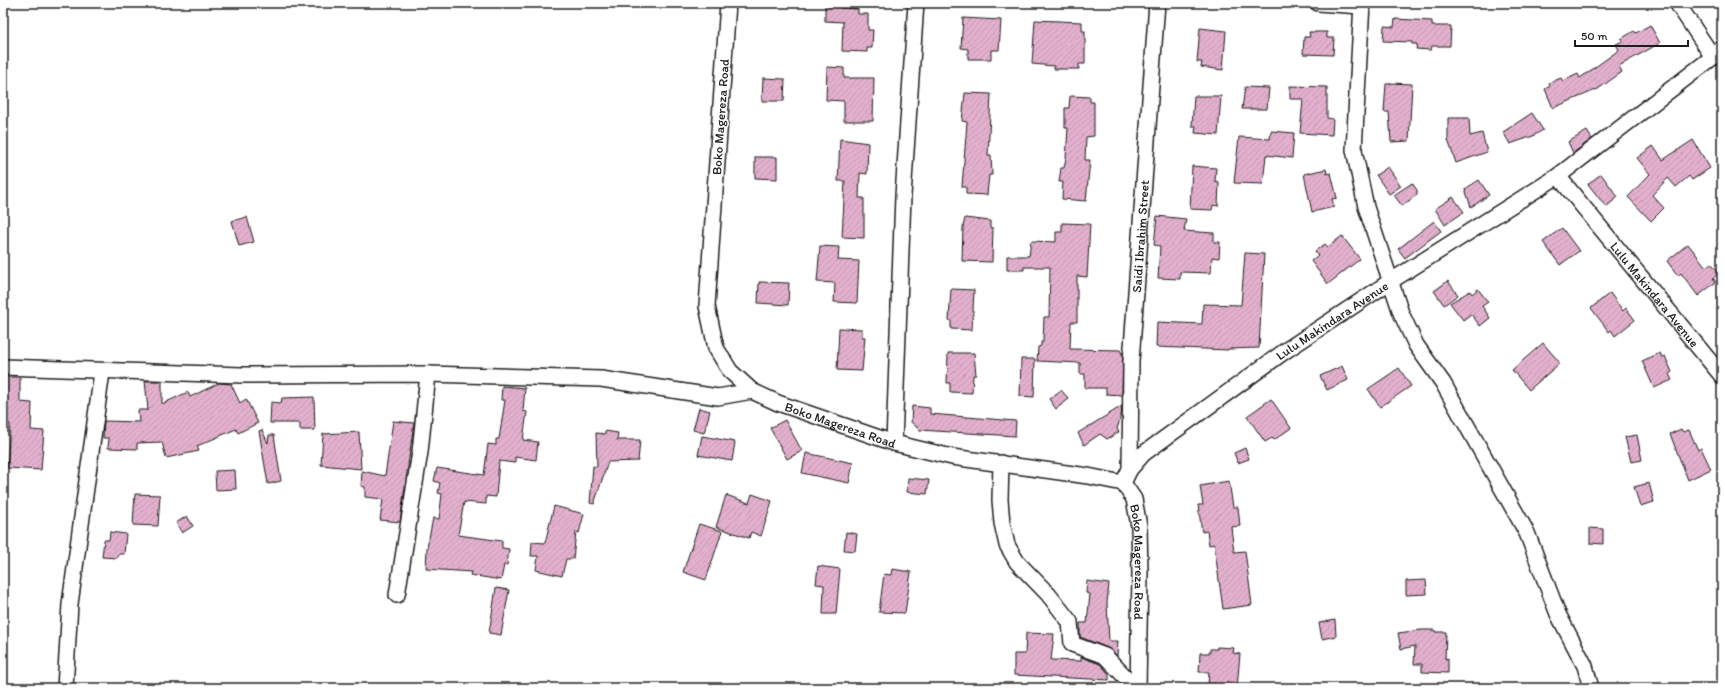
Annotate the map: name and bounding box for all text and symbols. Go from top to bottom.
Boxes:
scale bar [1575,22,1688,48]
text: 50 m [1581,29,1607,43]
street label: Boko Magereza Road [709,59,732,176]
street label: Saidi Ibrahim Street [1129,179,1152,293]
street label: Lulu Makindara Avenue [1607,239,1702,350]
street label: Lulu Makindara Avenue [1273,278,1391,363]
street label: Boko Magereza Road [783,399,898,451]
street label: Boko Magereza Road [1127,503,1147,620]

